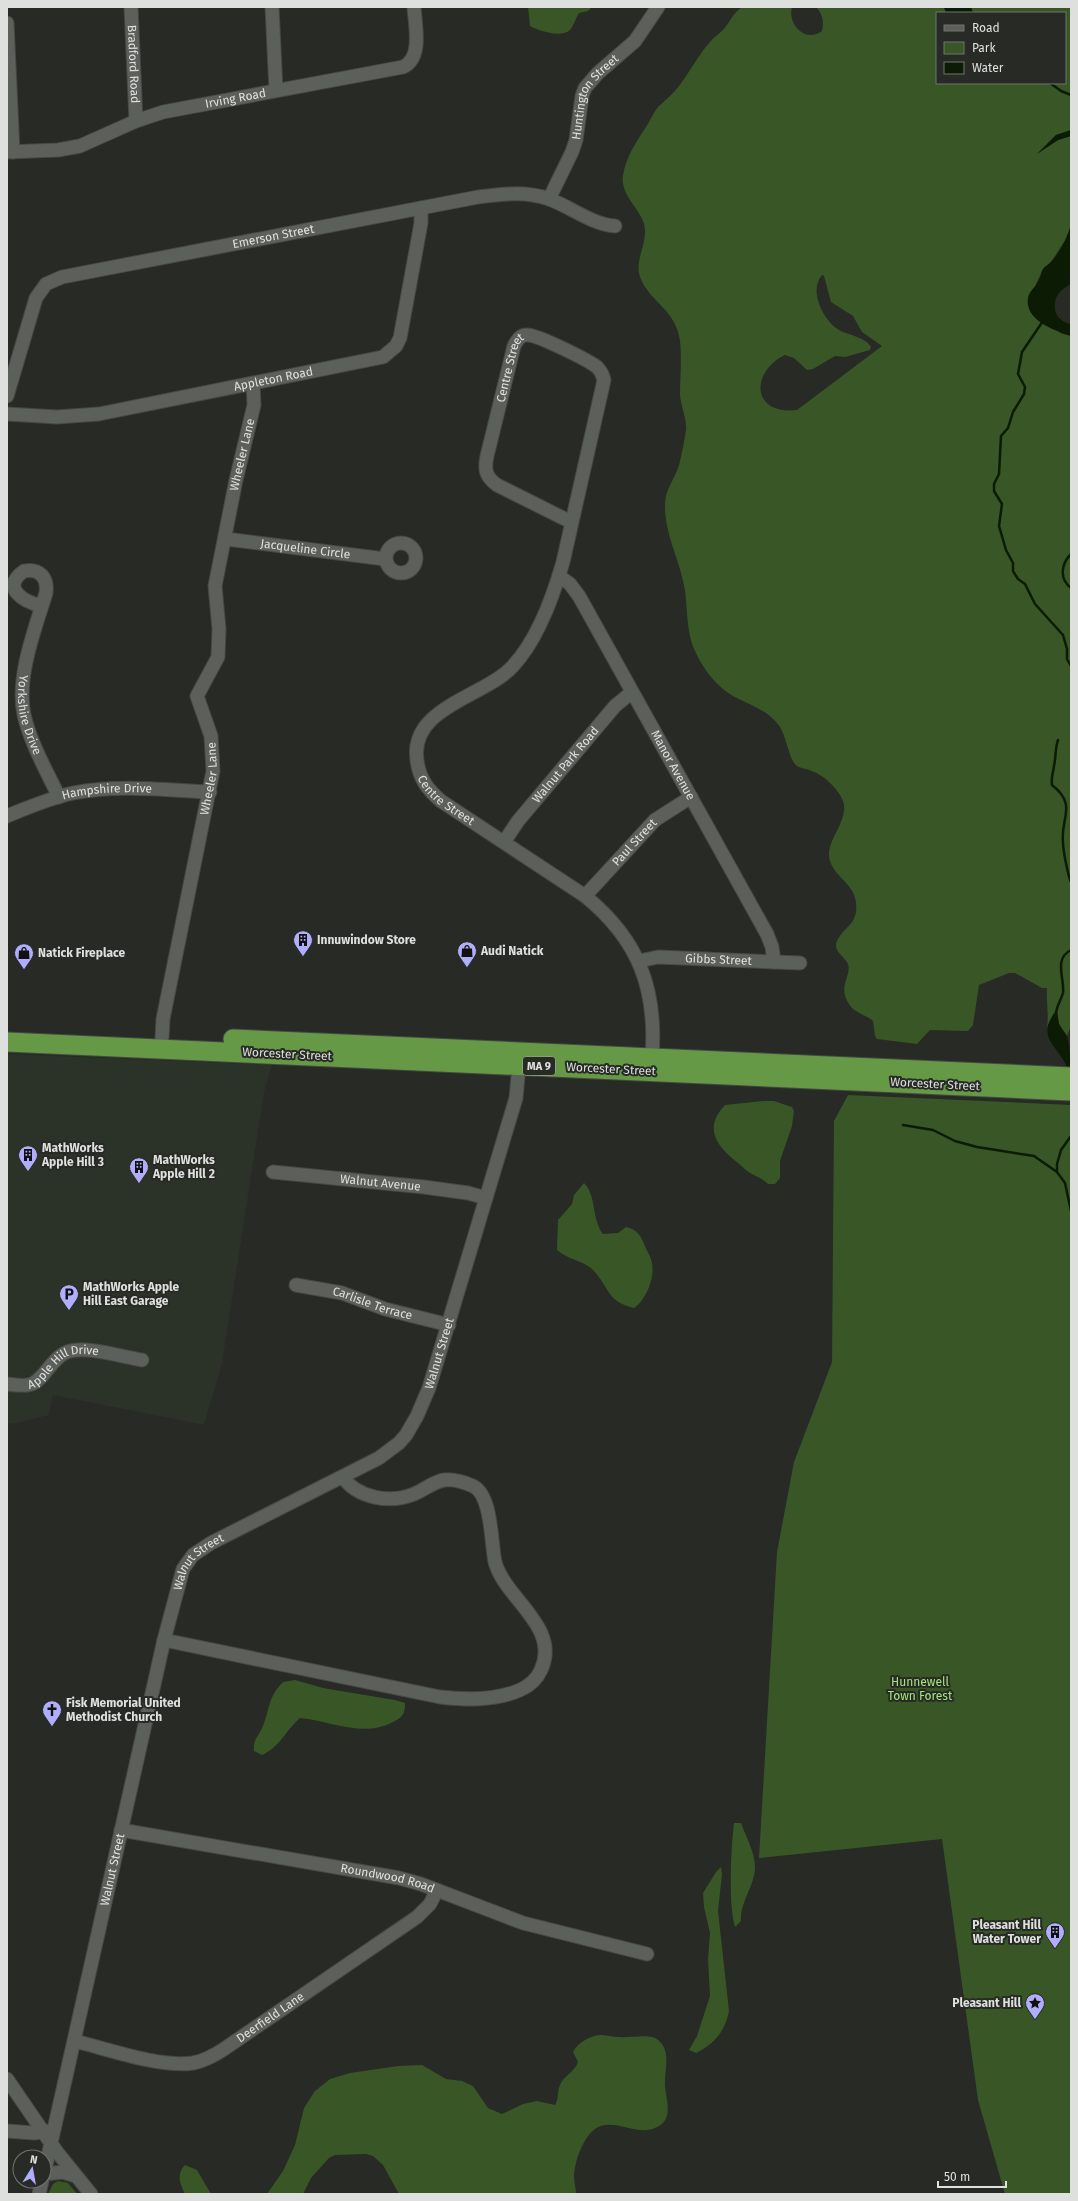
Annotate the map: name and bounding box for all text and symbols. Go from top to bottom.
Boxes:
legend [936,12,1066,84]
text: Road [972,21,1000,35]
street label: Bradford Road [125,24,142,103]
text: Park [972,41,996,55]
street label: Huntington Street [569,51,622,141]
text: Water [972,61,1004,75]
street label: Irving Road [204,86,267,111]
street label: Emerson Street [231,222,316,251]
street label: Centre Street [493,330,527,404]
street label: Appleton Road [233,364,314,394]
street label: Wheeler Lane [227,417,257,492]
street label: Jacqueline Circle [260,536,351,562]
street label: Yorkshire Drive [15,674,44,757]
street label: Walnut Park Road [529,724,602,806]
street label: Manor Avenue [648,728,698,802]
street label: Wheeler Lane [197,742,220,816]
street label: Centre Street [415,773,478,828]
street label: Hampshire Drive [60,781,152,802]
street label: Paul Street [609,815,660,869]
building icon: Innuwindow Store [292,929,314,957]
place label: Innuwindow Store [317,933,416,947]
shop icon: Audi Natick [456,940,478,968]
shop icon: Natick Fireplace [13,942,35,970]
place label: Audi Natick [480,944,544,958]
place label: Natick Fireplace [38,946,125,960]
street label: Gibbs Street [685,951,753,968]
street label: Worcester Street [242,1045,333,1063]
road number: MA 9 [523,1057,555,1075]
street label: Worcester Street [566,1060,657,1078]
street label: Worcester Street [890,1075,981,1093]
place label: MathWorks Apple Hill 3 [41,1141,104,1169]
building icon: MathWorks Apple Hill 3 [17,1144,39,1172]
place label: MathWorks Apple Hill 2 [152,1153,215,1181]
building icon: MathWorks Apple Hill 2 [128,1156,150,1184]
street label: Walnut Avenue [340,1172,421,1194]
place label: MathWorks Apple Hill East Garage [83,1280,180,1308]
parking icon: MathWorks Apple Hill East Garage [58,1283,80,1311]
street label: Carlisle Terrace [332,1285,414,1323]
street label: Walnut Street [422,1316,457,1391]
street label: Apple Hill Drive [26,1343,100,1392]
street label: Walnut Street [171,1531,227,1592]
park label: Hunnewell Town Forest [888,1675,953,1703]
place label: Fisk Memorial United Methodist Church [66,1696,181,1724]
church icon: Fisk Memorial United Methodist Church [41,1699,63,1727]
street label: Walnut Street [97,1831,127,1907]
street label: Roundwood Road [340,1861,437,1896]
place label: Pleasant Hill Water Tower [972,1918,1041,1946]
building icon: Pleasant Hill Water Tower [1044,1921,1066,1949]
street label: Deerfield Lane [234,1989,307,2045]
place icon: Pleasant Hill [1024,1992,1046,2020]
place label: Pleasant Hill [952,1996,1021,2010]
north arrow [12,2149,52,2189]
text: N [29,2153,39,2167]
scale bar [938,2163,1006,2189]
text: 50 m [944,2170,970,2184]

